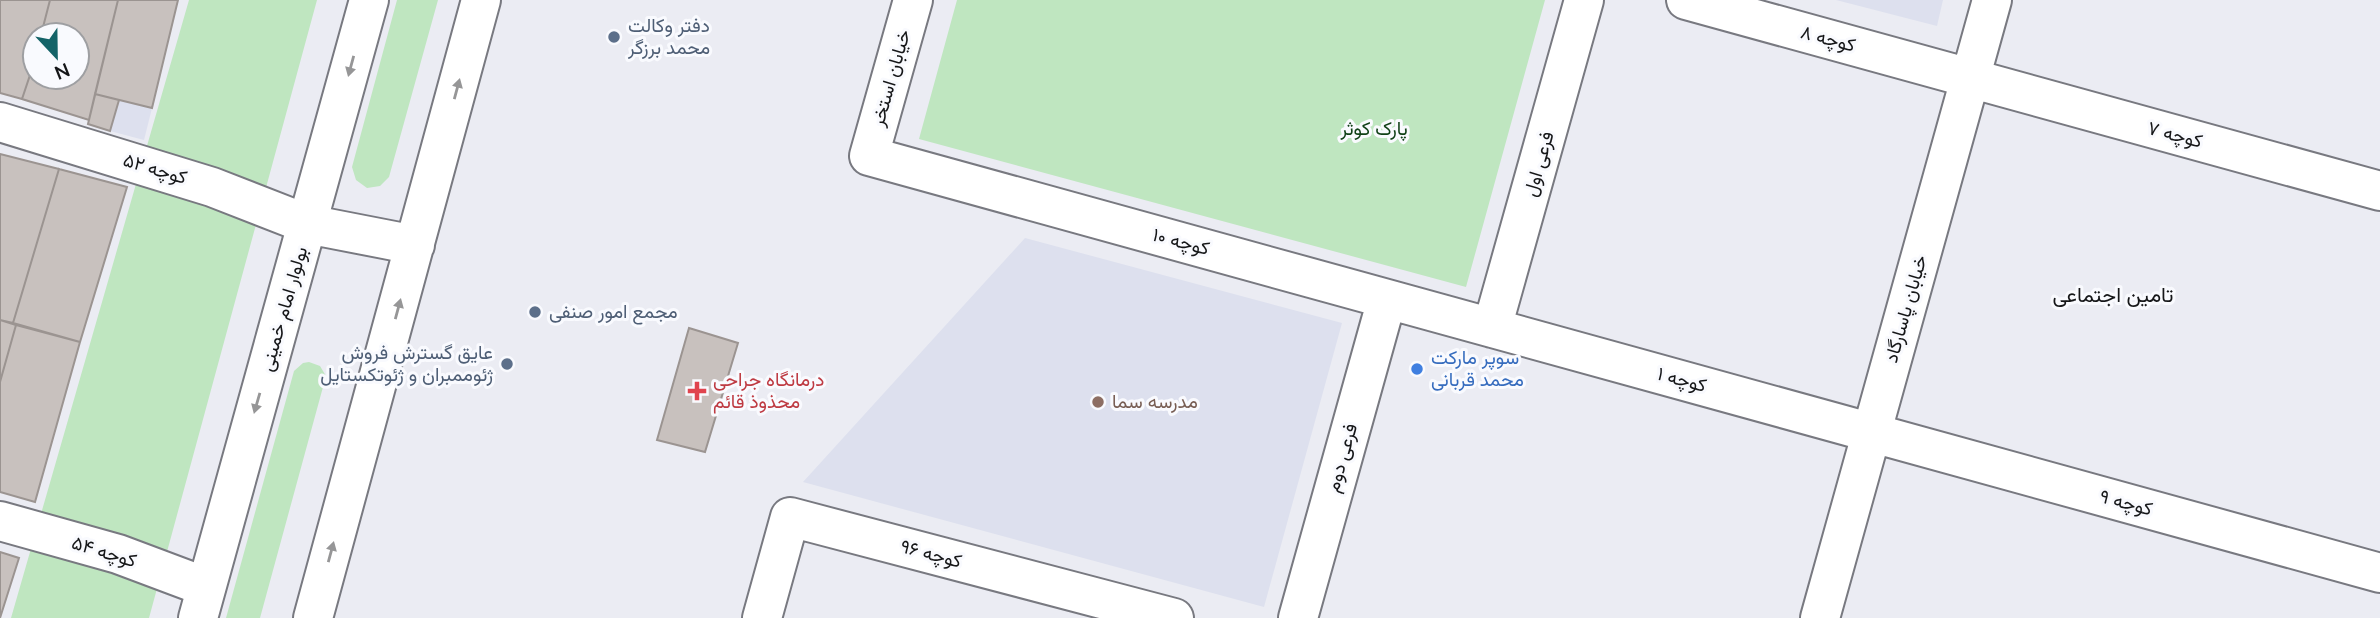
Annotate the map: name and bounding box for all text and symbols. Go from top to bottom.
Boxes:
place label: دفتر وکالت محمد برزگر [627,13,710,61]
street label: کوچه ۸ [1798,19,1858,59]
north arrow [21,21,91,91]
street label: خیابان استخر [865,27,917,130]
marker: دفتر وکالت محمد برزگر [606,29,622,45]
one-way arrow [345,55,356,77]
text: N [51,56,73,86]
one-way arrow [452,78,463,100]
street label: کوچه ۷ [2145,115,2205,155]
park label: پارک کوثر [1339,116,1408,142]
street label: فرعی اول [1517,128,1561,200]
street label: کوچه ۵۲ [120,147,190,191]
street label: کوچه ۱۰ [1150,222,1212,262]
street label: بولوار امام خمینی [254,244,314,374]
street label: خیابان پاسارگاد [1878,252,1934,366]
district label: تامین اجتماعی [2052,281,2174,309]
one-way arrow [393,298,403,319]
place label: مجمع امور صنفی [549,299,678,325]
marker: مجمع امور صنفی [527,304,543,320]
place label: عایق گسترش فروش ژئوممبران و ژئوتکستایل [320,340,493,388]
place label: سوپر مارکت محمد قربانی [1431,345,1524,393]
marker: عایق گسترش فروش ژئوممبران و ژئوتکستایل [499,356,515,372]
marker: سوپر مارکت محمد قربانی [1409,361,1425,377]
street label: کوچه ۱ [1655,361,1709,399]
place label: درمانگاه جراحی محذوذ قائم [713,367,824,415]
marker: درمانگاه جراحی محذوذ قائم [687,381,707,401]
place label: مدرسه سما [1112,389,1198,415]
one-way arrow [252,393,262,414]
marker: مدرسه سما [1090,394,1106,410]
street label: فرعی دوم [1320,421,1364,495]
street label: کوچه ۹ [2097,484,2155,522]
street label: کوچه ۵۴ [68,530,140,574]
street label: کوچه ۹۶ [897,533,965,575]
one-way arrow [327,541,337,562]

